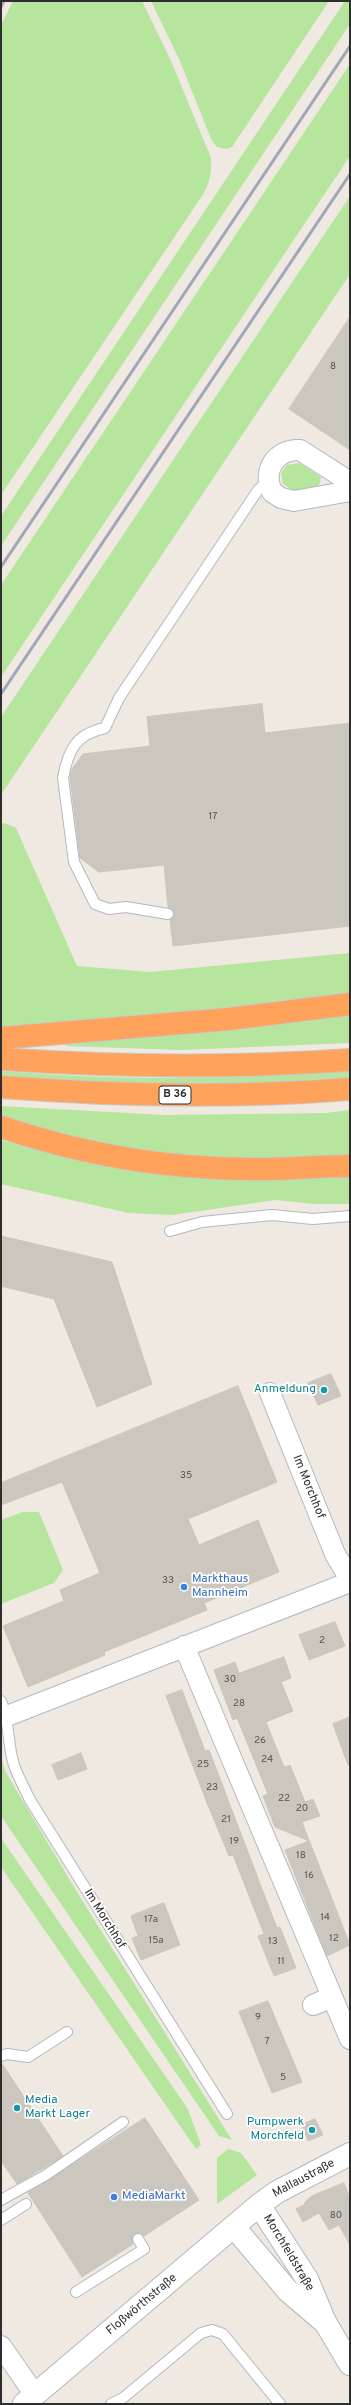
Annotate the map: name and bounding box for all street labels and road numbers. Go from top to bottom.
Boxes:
road number: B 36 [159,1086,191,1104]
street label: Im Morchhof [289,1453,327,1521]
street label: Im Morchhof [80,1887,128,1951]
street label: Mallaustraße [270,2157,338,2201]
street label: Morchfeldstraße [259,2212,317,2294]
street label: Floßwörthstraße [104,2271,180,2339]

